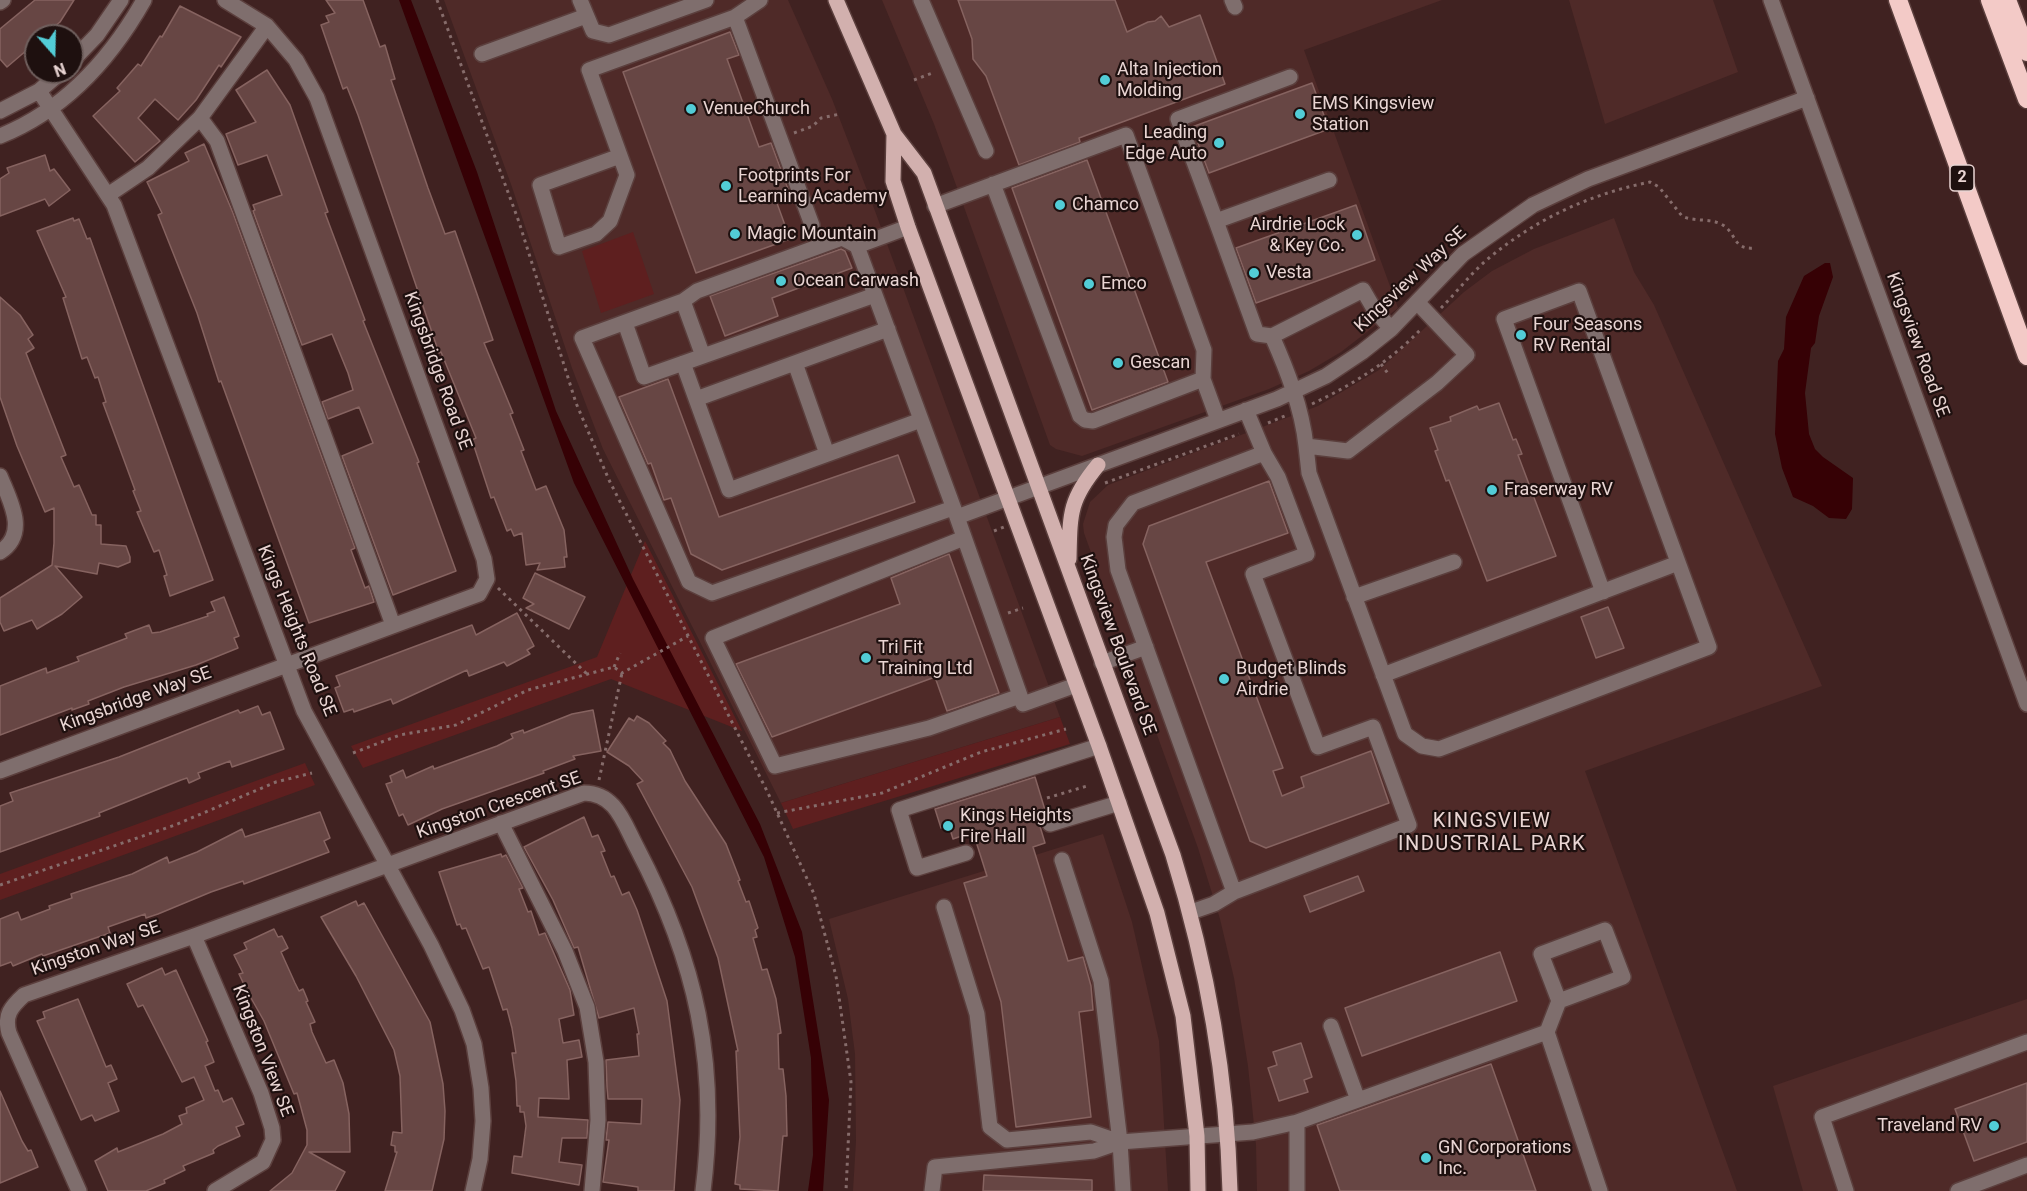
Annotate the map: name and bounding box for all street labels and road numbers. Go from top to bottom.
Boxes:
road number: 2 [1950,165,1974,191]
street label: Kingsview Way SE [1351,223,1471,337]
street label: Kingsview Road SE [1881,270,1953,420]
street label: Kingsbridge Road SE [398,289,476,453]
street label: Kings Heights Road SE [252,542,340,720]
street label: Kingsview Boulevard SE [1074,552,1160,738]
street label: Kingsbridge Way SE [58,663,214,737]
street label: Kingston Crescent SE [414,768,584,844]
street label: Kingston Way SE [29,917,163,981]
street label: Kingston View SE [227,982,297,1120]

